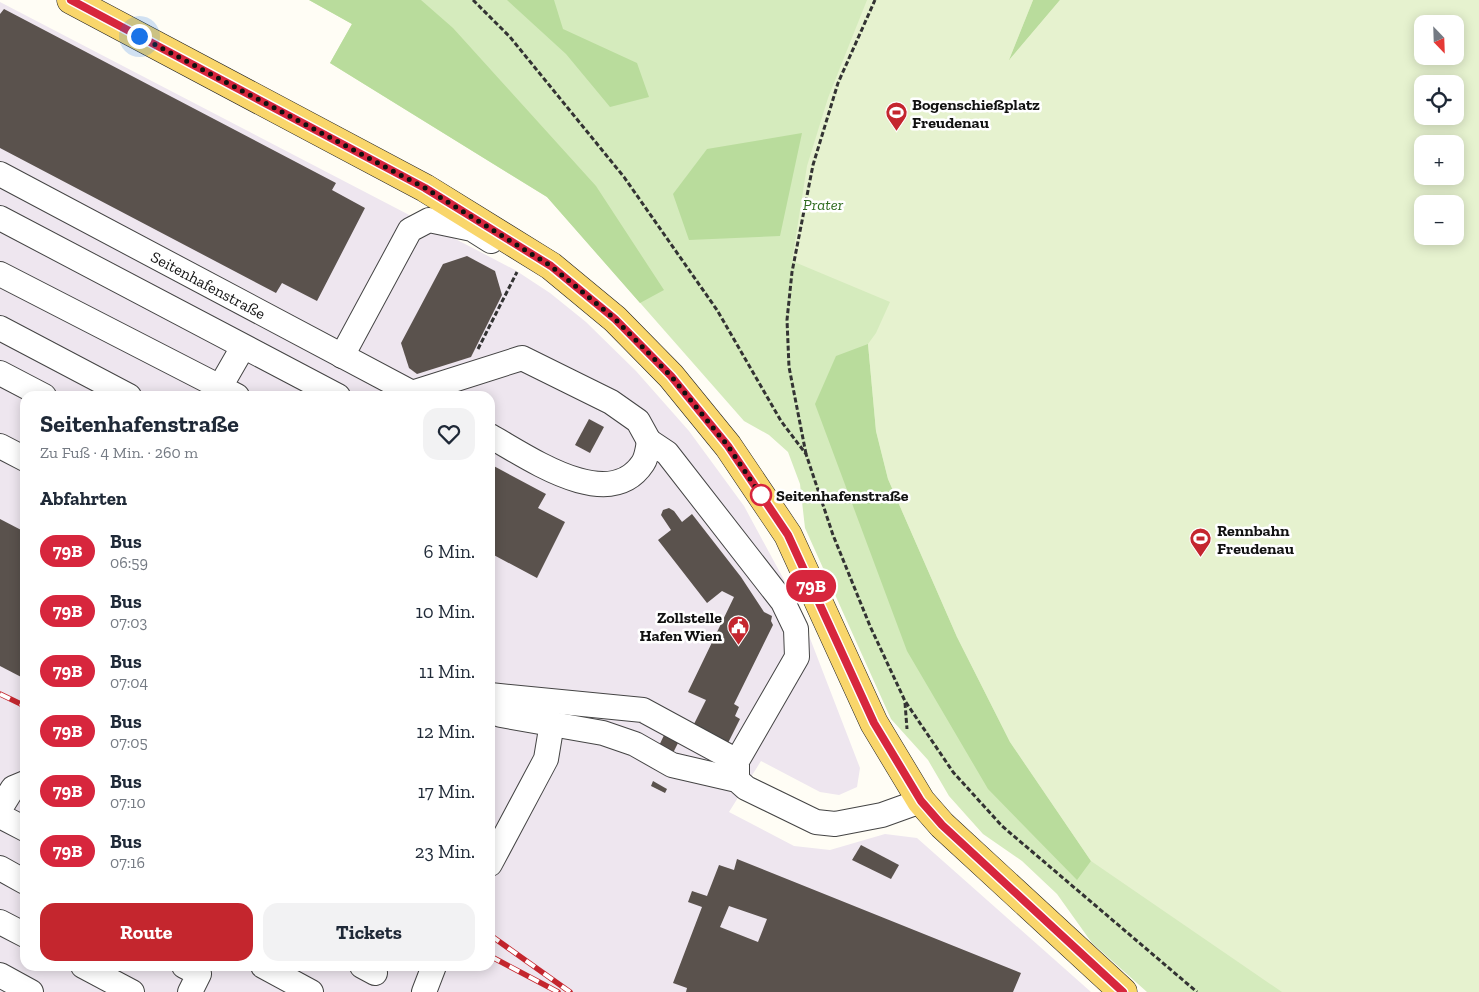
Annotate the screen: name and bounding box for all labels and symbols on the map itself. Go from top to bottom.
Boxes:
north arrow [1414,15,1464,65]
your location [127,24,152,49]
place label: Bogenschießplatz Freudenau [912,95,1040,132]
sports icon: Bogenschießplatz Freudenau [884,101,908,132]
park label: Prater [803,195,844,214]
street label: Seitenhafenstraße [148,247,269,323]
marker: Seitenhafenstraße [750,484,772,506]
place label: Seitenhafenstraße [776,486,909,505]
place label: Rennbahn Freudenau [1217,521,1295,558]
sports icon: Rennbahn Freudenau [1189,527,1213,558]
line badge: 79B [782,570,840,602]
place label: Zollstelle Hafen Wien [639,608,723,645]
public building icon: Zollstelle Hafen Wien [726,614,750,645]

